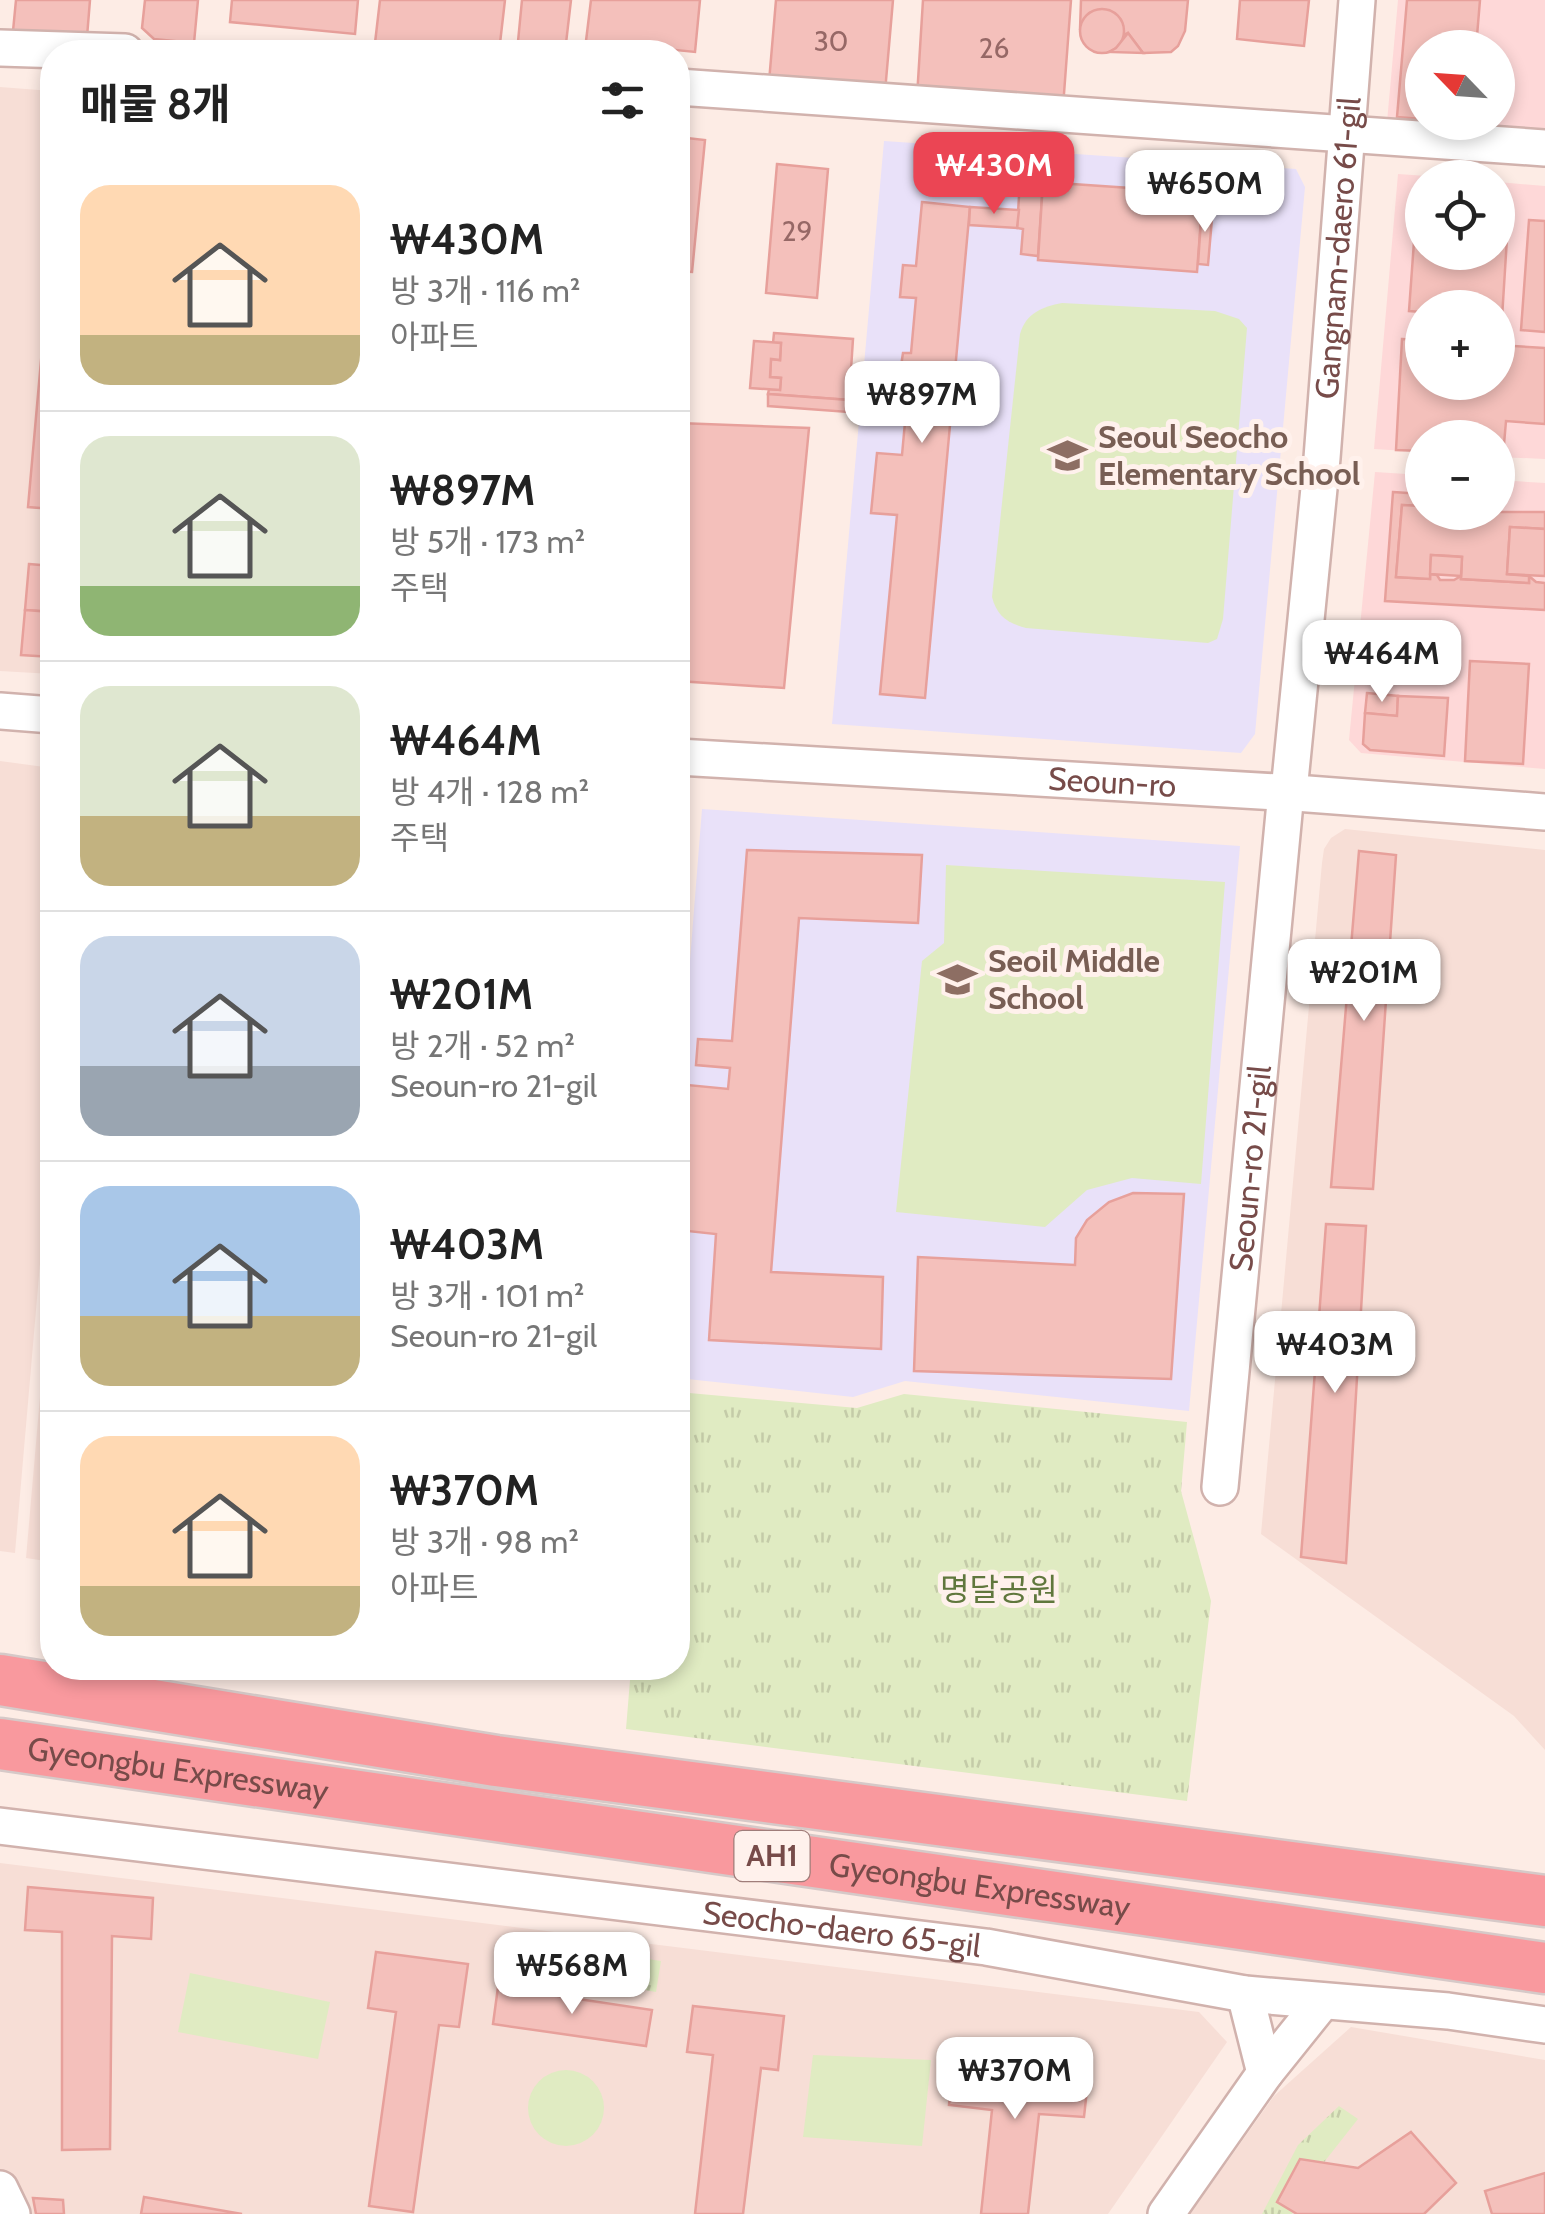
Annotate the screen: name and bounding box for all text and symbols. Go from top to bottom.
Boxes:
house number: 30 [814,24,848,58]
north arrow [1405,30,1515,140]
map controls [1405,30,1515,530]
house number: 26 [979,31,1009,65]
icon: filters [595,73,650,128]
text: 매물 8개 [80,78,231,130]
street label: Gangnam-daero 61-gil [1307,95,1369,400]
pin: ₩430M [924,132,1064,217]
text: ₩430M [935,145,1053,184]
pin: ₩650M [1135,150,1275,235]
button: locate [1405,160,1515,270]
text: ₩650M [1147,163,1263,202]
text: ₩430M [390,213,544,265]
house number: 29 [782,214,812,248]
icon: home [160,225,280,345]
text: 방 3개 · 116 m² [390,271,580,310]
button: + [1405,290,1515,400]
text: 아파트 [390,317,478,356]
pin: ₩897M [852,361,992,446]
text: ₩897M [867,374,977,413]
place label: Seoul Seocho Elementary School [1098,417,1360,493]
button: − [1405,420,1515,530]
school or university icon: Seoul Seocho Elementary School [1047,434,1089,476]
text: ₩897M [390,464,535,516]
icon: home [160,476,280,596]
text: 방 5개 · 173 m² [390,522,585,561]
text: 주택 [390,568,449,607]
pin: ₩464M [1312,620,1452,705]
text: ₩464M [1324,633,1440,672]
text: ₩464M [390,714,541,766]
icon: home [160,726,280,846]
street label: Seoun-ro [1047,759,1177,805]
text: 방 4개 · 128 m² [390,772,589,811]
text: 주택 [390,818,449,857]
pin: ₩201M [1294,939,1434,1024]
place label: Seoil Middle School [988,941,1160,1017]
text: ₩201M [1310,952,1418,991]
school or university icon: Seoil Middle School [937,958,979,1000]
text: ₩201M [390,968,533,1020]
icon: home [160,976,280,1096]
text: 방 2개 · 52 m² [390,1026,575,1065]
street label: Seoun-ro 21-gil [1221,1063,1279,1273]
text: Seoun-ro 21-gil [390,1066,597,1105]
text: ₩403M [390,1218,544,1270]
icon: home [160,1226,280,1346]
text: 방 3개 · 101 m² [390,1276,585,1315]
pin: ₩403M [1265,1311,1405,1396]
text: Seoun-ro 21-gil [390,1316,597,1355]
text: ₩403M [1276,1324,1394,1363]
text: ₩370M [390,1464,539,1516]
icon: home [160,1476,280,1596]
text: 방 3개 · 98 m² [390,1522,579,1561]
text: 아파트 [390,1568,478,1607]
park label: 명달공원 [940,1570,1058,1609]
street label: Gyeongbu Expressway [25,1728,331,1810]
road number: AH1 [734,1831,810,1881]
street label: Gyeongbu Expressway [827,1844,1133,1927]
street label: Seocho-daero 65-gil [701,1892,983,1965]
pin: ₩568M [502,1932,642,2017]
text: ₩568M [516,1945,628,1984]
pin: ₩370M [945,2037,1085,2122]
text: ₩370M [958,2050,1072,2089]

